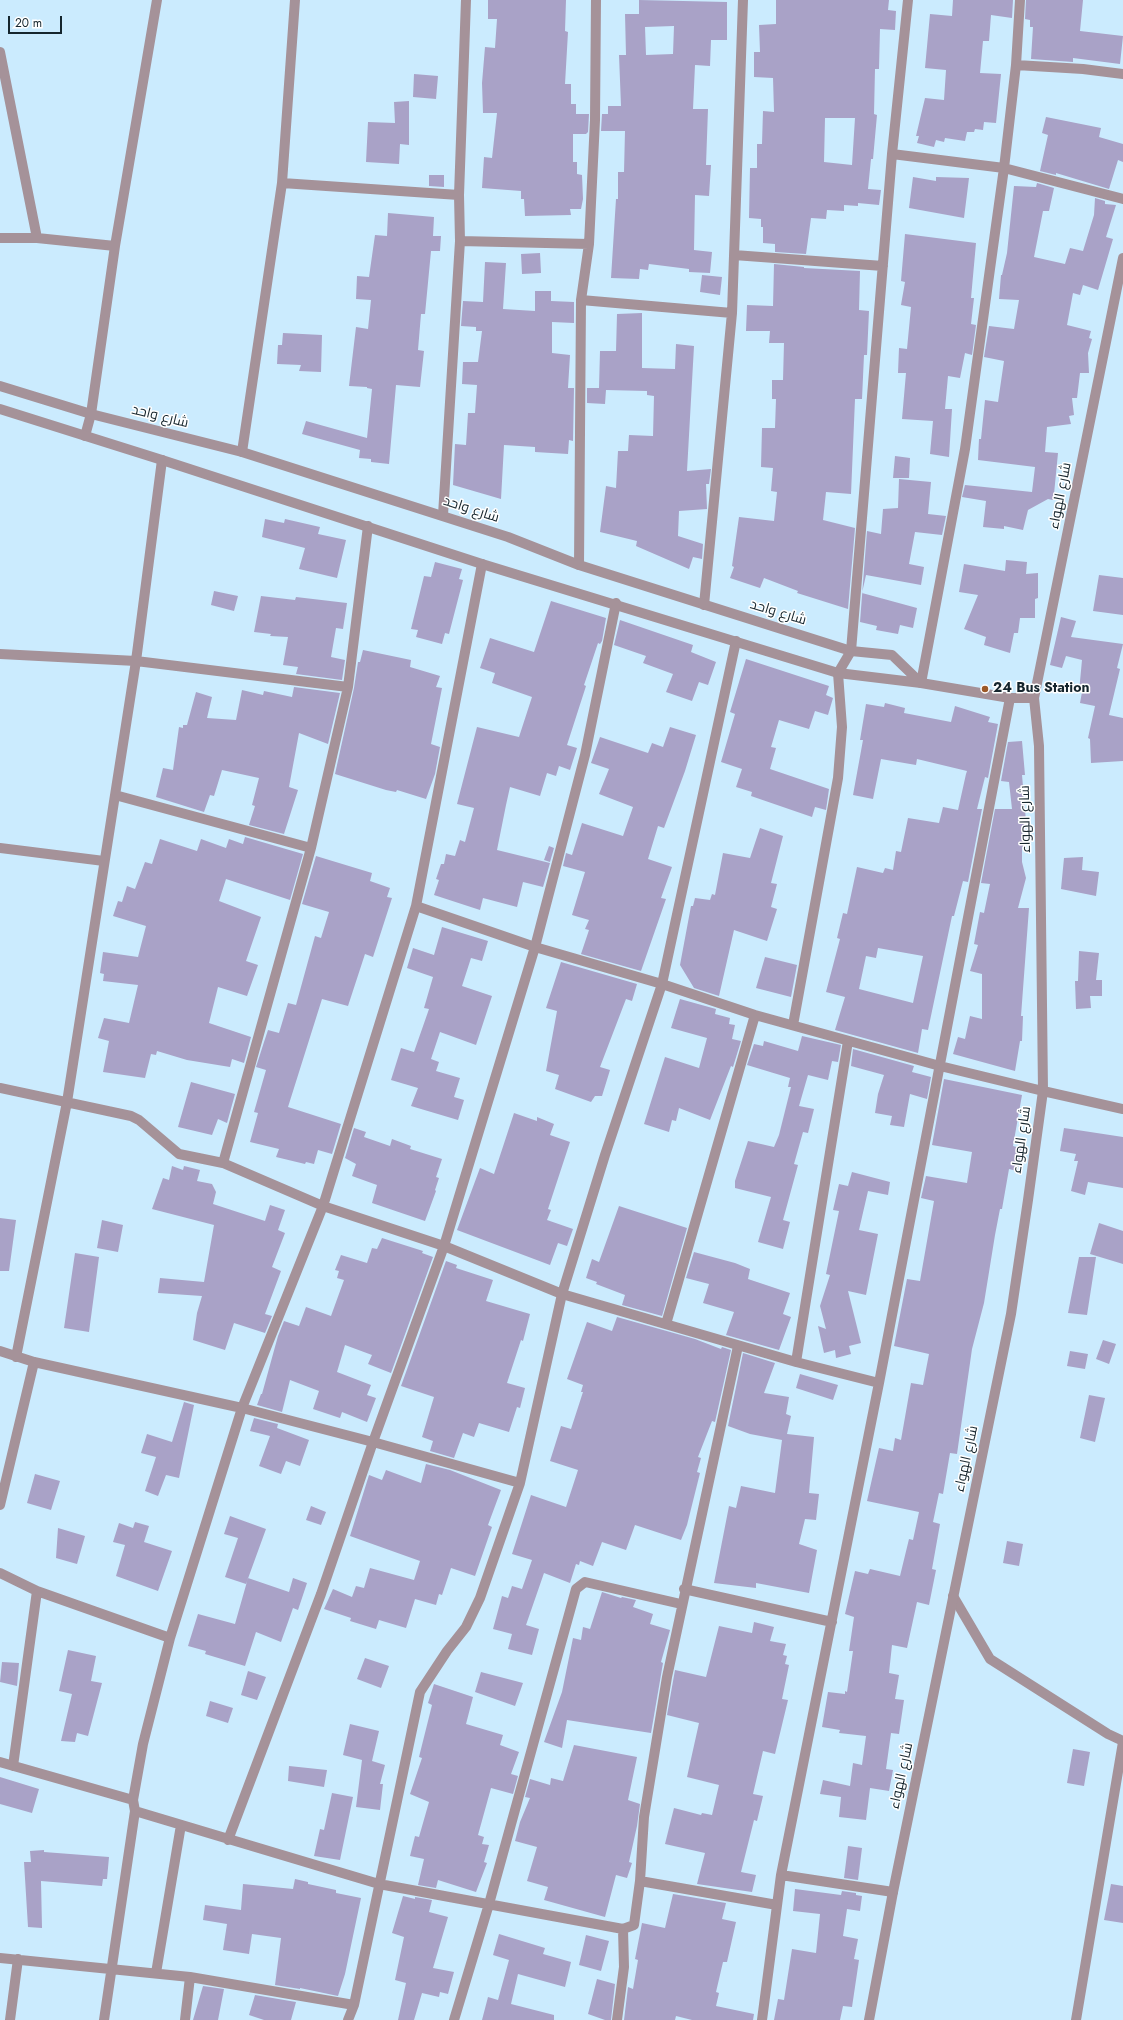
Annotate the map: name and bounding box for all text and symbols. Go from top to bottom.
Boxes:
scale bar [10,8,64,34]
text: 20 m [15,14,42,32]
street label: شارع واحد [130,402,190,432]
street label: شارع الهواء [1046,461,1076,531]
street label: شارع واحد [441,493,501,527]
street label: شارع واحد [748,596,808,630]
place label: 24 Bus Station [993,681,1089,697]
marker: 24 Bus Station [980,684,990,694]
street label: شارع الهواء [1017,785,1035,853]
street label: شارع الهواء [1009,1105,1035,1175]
street label: شارع الهواء [952,1424,982,1494]
street label: شارع الهواء [887,1741,917,1811]

